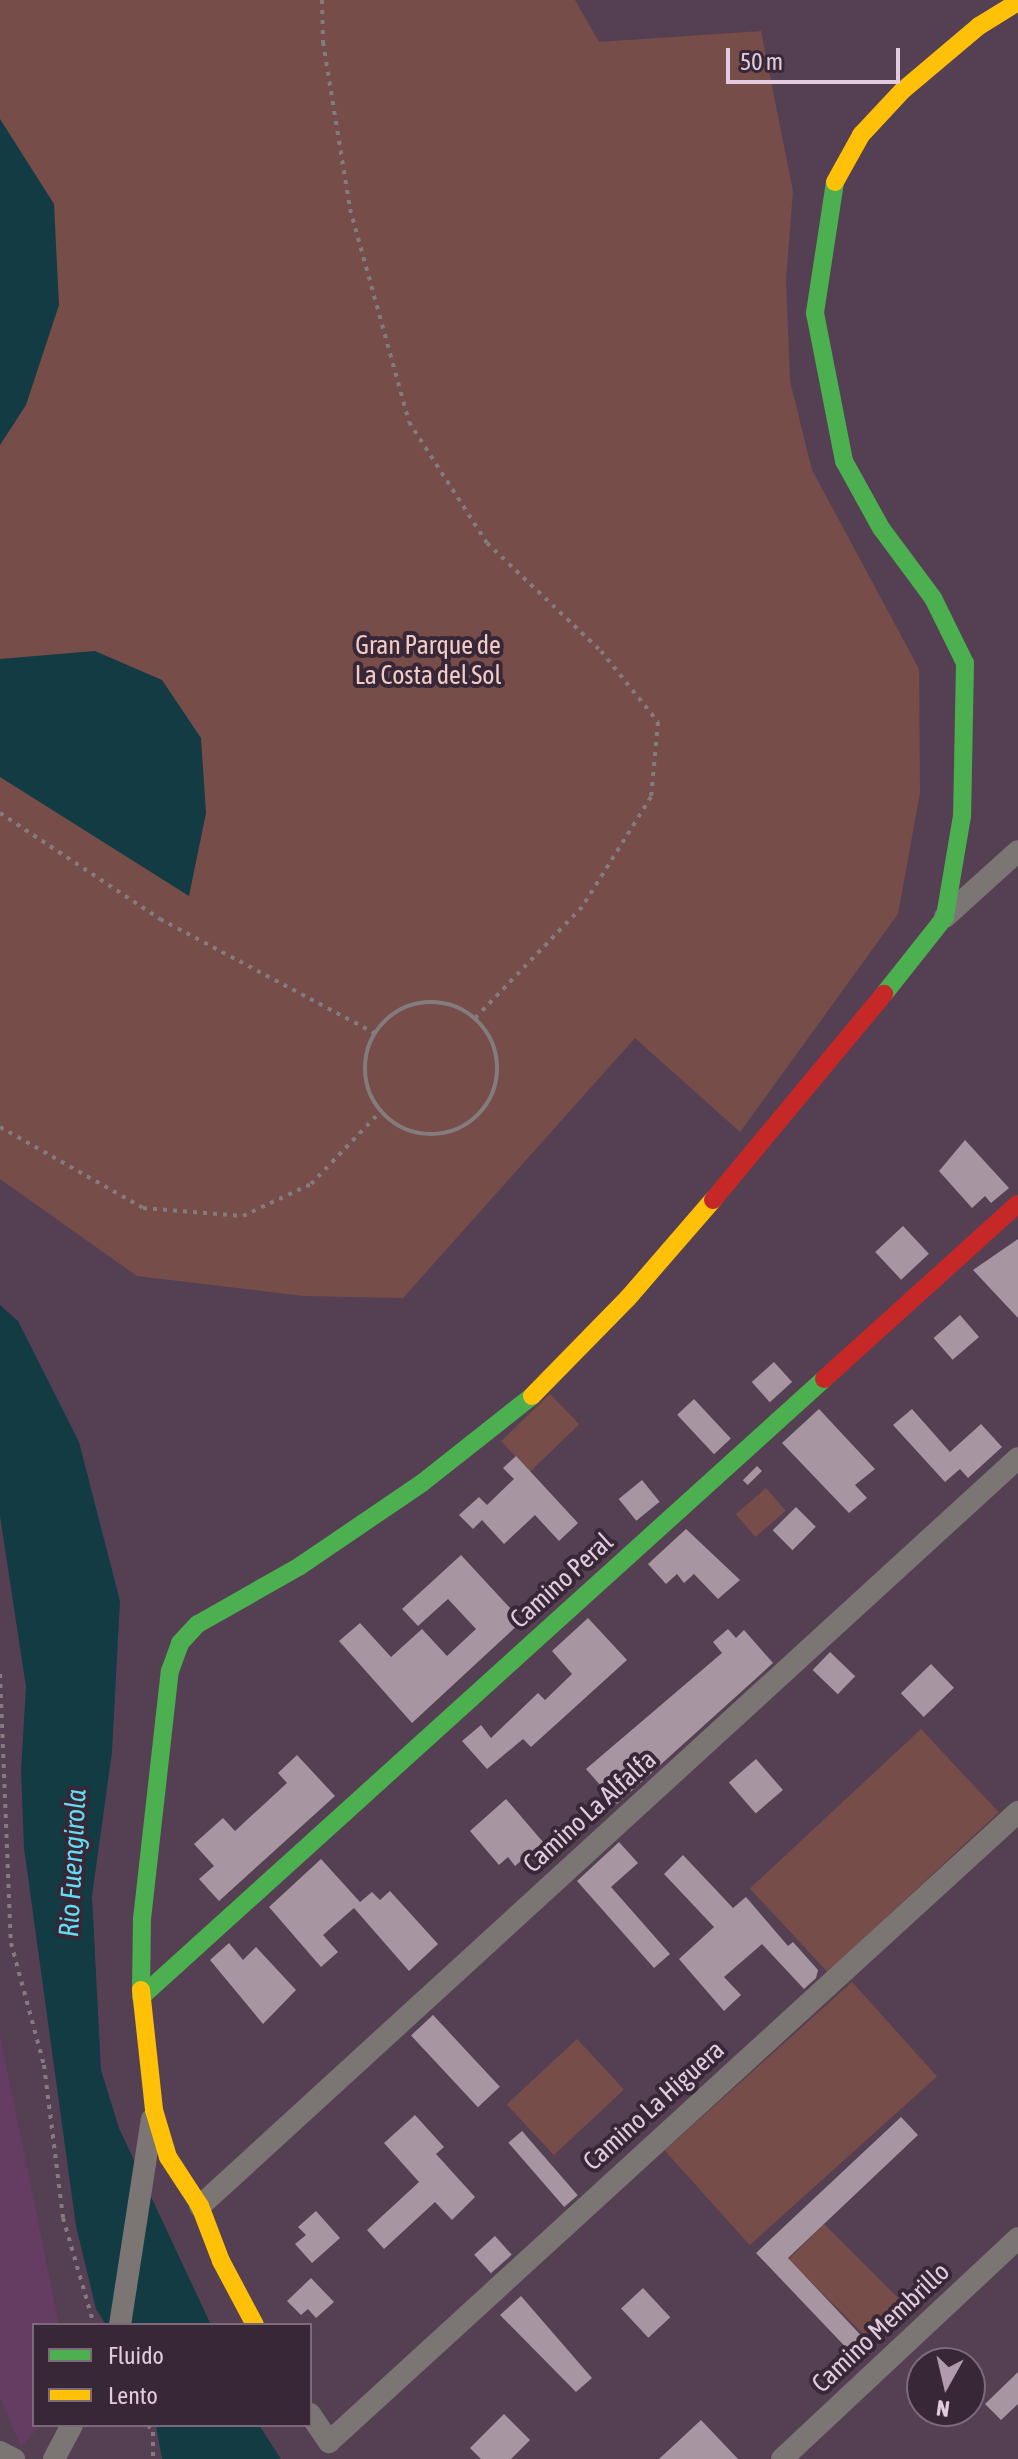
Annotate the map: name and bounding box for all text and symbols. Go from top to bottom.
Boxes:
scale bar [730,32,904,82]
text: 50 m [740,48,783,75]
park label: Gran Parque de La Costa del Sol [355,630,501,692]
street label: Camino Peral [504,1527,620,1635]
street label: Camino La Alfalfa [517,1744,663,1880]
water label: Rio Fuengirola [51,1788,93,1938]
street label: Camino La Higuera [577,2035,731,2177]
street label: Camino Membrillo [806,2256,956,2400]
legend [32,2323,312,2427]
text: Fluido [108,2342,164,2369]
north arrow [906,2347,986,2427]
text: Lento [108,2382,158,2409]
text: N [935,2395,951,2423]

